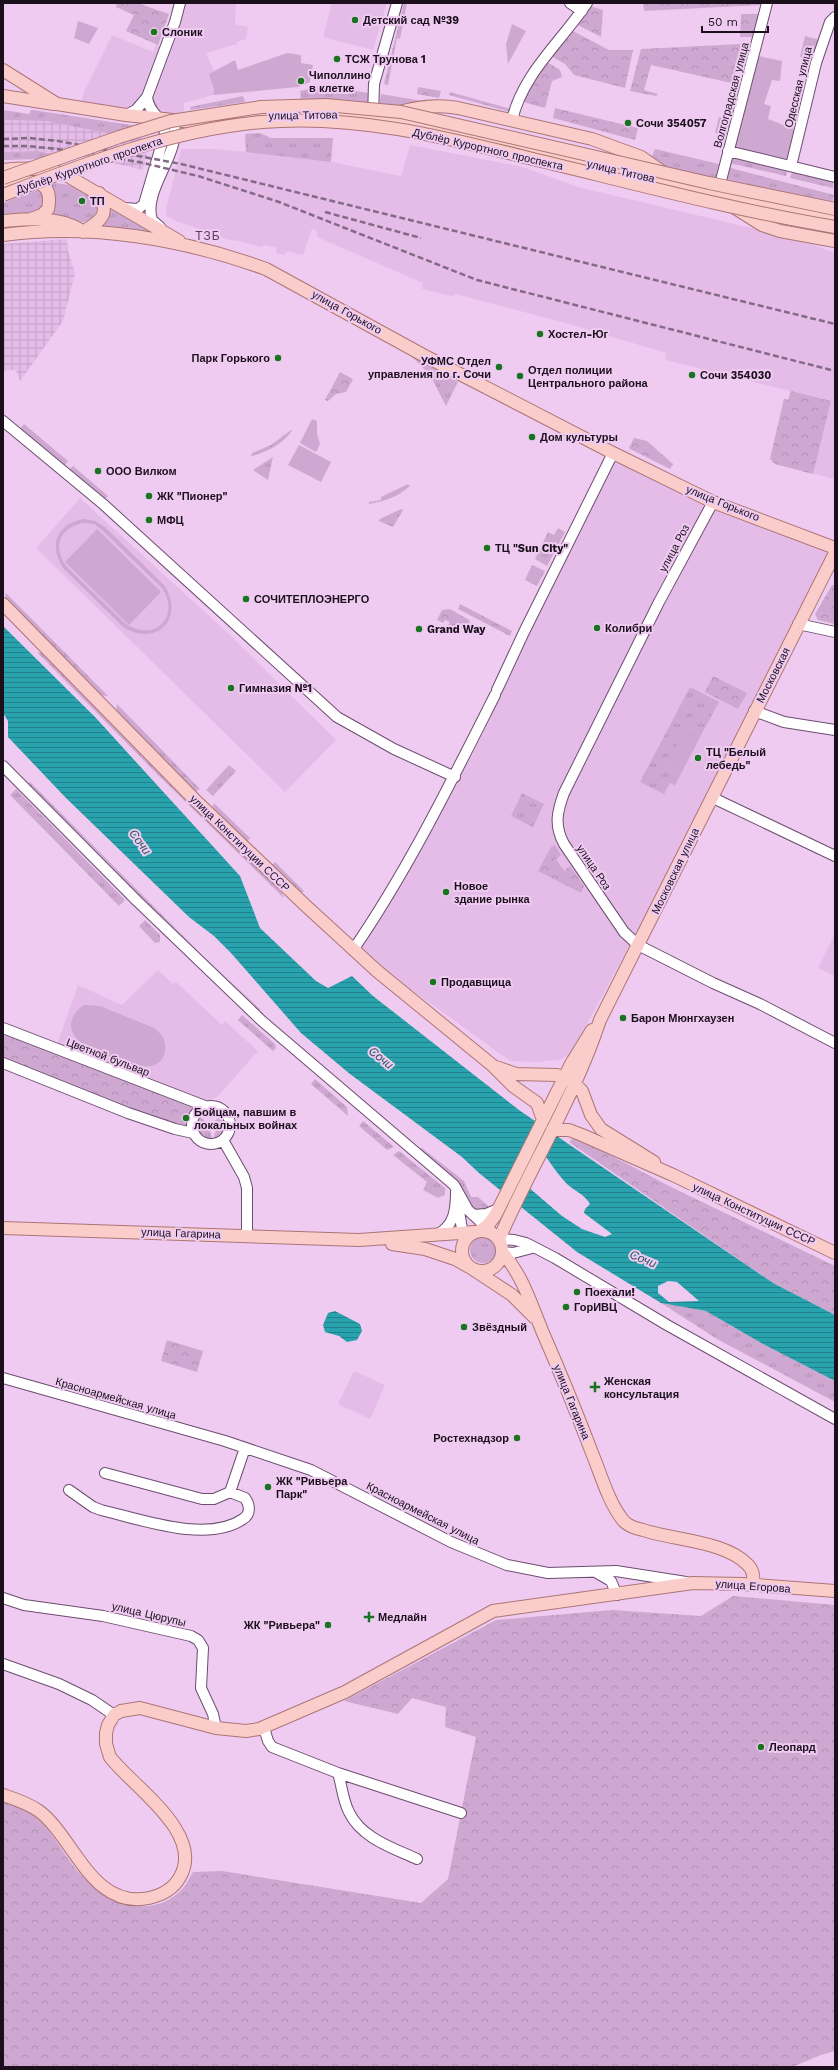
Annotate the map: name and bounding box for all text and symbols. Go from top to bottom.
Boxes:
scale bar [702,8,768,34]
place label: Детский сад №39 [363,14,459,27]
marker: Детский сад №39 [350,15,360,25]
text: 50 m [708,15,738,29]
place label: Слоник [162,26,203,39]
marker: Слоник [149,27,159,37]
street label: Волгоградская улица [711,40,752,149]
street label: Одесская улица [782,44,815,129]
place label: ТСЖ Трунова 1 [345,53,426,66]
marker: ТСЖ Трунова 1 [332,54,342,64]
place label: Чиполлино в клетке [309,69,371,95]
marker: Чиполлино в клетке [296,76,306,86]
street label: улица Титова [268,108,339,123]
place label: Сочи 354057 [636,117,707,130]
marker: Сочи 354057 [623,118,633,128]
street label: Дублёр Курортного проспекта [411,126,565,173]
street label: Дублёр Курортного проспекта [14,134,165,197]
street label: улица Титова [586,157,657,186]
place label: ТП [90,195,105,208]
marker: ТП [77,196,87,206]
district label: ТЗБ [195,229,221,243]
street label: улица Горького [309,288,384,337]
place label: Хостел-Юг [548,328,609,341]
marker: Хостел-Юг [535,329,545,339]
place label: Парк Горького [191,352,270,365]
marker: Парк Горького [273,353,283,363]
place label: УФМС Отдел управления по г. Сочи [368,355,491,381]
marker: УФМС Отдел управления по г. Сочи [494,362,504,372]
place label: Отдел полиции Центрального района [528,364,649,390]
place label: Сочи 354030 [700,369,771,382]
marker: Сочи 354030 [687,370,697,380]
marker: Отдел полиции Центрального района [515,371,525,381]
place label: Дом культуры [540,431,618,444]
marker: Дом культуры [527,432,537,442]
place label: ООО Вилком [106,465,177,478]
marker: ООО Вилком [93,466,103,476]
street label: улица Горького [684,483,761,524]
place label: ЖК "Пионер" [156,490,228,503]
marker: ЖК "Пионер" [144,491,154,501]
place label: МФЦ [157,514,184,527]
marker: МФЦ [144,515,154,525]
street label: улица Роз [657,522,692,574]
place label: ТЦ "Sun City" [495,542,568,555]
marker: ТЦ "Sun City" [482,543,492,553]
place label: СОЧИТЕПЛОЭНЕРГО [254,593,370,606]
marker: СОЧИТЕПЛОЭНЕРГО [241,594,251,604]
place label: Колибри [605,622,652,635]
place label: Grand Way [427,623,486,636]
marker: Колибри [592,623,602,633]
marker: Grand Way [414,624,424,634]
street label: Московская [754,645,793,705]
place label: Гимназия №1 [239,682,312,695]
marker: Гимназия №1 [226,683,236,693]
place label: ТЦ "Белый лебедь" [706,746,766,772]
marker: ТЦ "Белый лебедь" [693,753,703,763]
street label: улица Конституции СССР [187,792,292,894]
street label: Московская улица [649,825,702,916]
water label: Сочи [126,827,154,858]
street label: улица Роз [574,842,613,892]
place label: Новое здание рынка [454,880,531,906]
marker: Новое здание рынка [441,887,451,897]
place label: Продавщица [441,976,512,989]
marker: Продавщица [428,977,438,987]
place label: Барон Мюнгхаузен [631,1012,734,1025]
marker: Барон Мюнгхаузен [618,1013,628,1023]
street label: Цветной бульвар [64,1036,151,1079]
water label: Сочи [366,1044,396,1072]
place label: Бойцам, павшим в локальных войнах [194,1106,298,1132]
marker: Бойцам, павшим в локальных войнах [181,1113,191,1123]
street label: улица Конституции СССР [691,1180,817,1249]
street label: улица Гагарина [141,1226,222,1241]
water label: Сочи [628,1247,659,1271]
place label: Поехали! [585,1286,635,1299]
marker: Поехали! [572,1287,582,1297]
place label: ГорИВЦ [574,1301,617,1314]
marker: ГорИВЦ [561,1302,571,1312]
place label: Звёздный [472,1321,527,1334]
marker: Звёздный [459,1322,469,1332]
street label: улица Гагарина [551,1363,593,1442]
street label: Красноармейская улица [54,1375,179,1422]
place label: Женская консультация [603,1375,679,1401]
marker: Женская консультация [589,1381,601,1393]
place label: Ростехнадзор [433,1432,509,1445]
marker: Ростехнадзор [512,1433,522,1443]
place label: ЖК "Ривьера Парк" [275,1475,348,1501]
street label: Красноармейская улица [364,1479,482,1548]
marker: ЖК "Ривьера Парк" [263,1482,273,1492]
street label: улица Егорова [715,1577,792,1596]
street label: улица Цюрупы [111,1600,187,1629]
marker: Медлайн [363,1611,375,1623]
place label: Медлайн [378,1611,427,1624]
place label: ЖК "Ривьера" [243,1619,320,1632]
marker: ЖК "Ривьера" [323,1620,333,1630]
place label: Леопард [769,1741,816,1754]
marker: Леопард [756,1742,766,1752]

